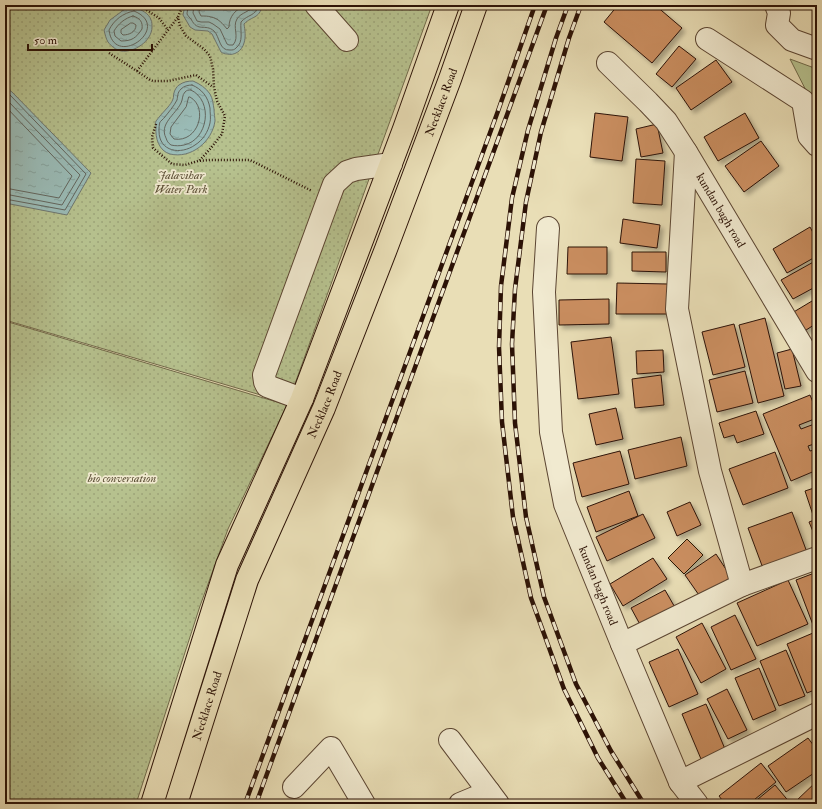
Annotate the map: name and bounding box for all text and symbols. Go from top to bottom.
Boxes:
scale bar [28,26,152,52]
text: 50 m [34,33,58,48]
street label: Necklace Road [422,66,461,138]
park label: Jalavihar Water Park [154,168,208,197]
street label: kundan bagh road [693,170,749,250]
street label: Necklace Road [304,369,345,440]
park label: bio conversation [87,471,157,486]
street label: kundan bagh road [575,544,621,628]
street label: Necklace Road [189,669,225,742]

